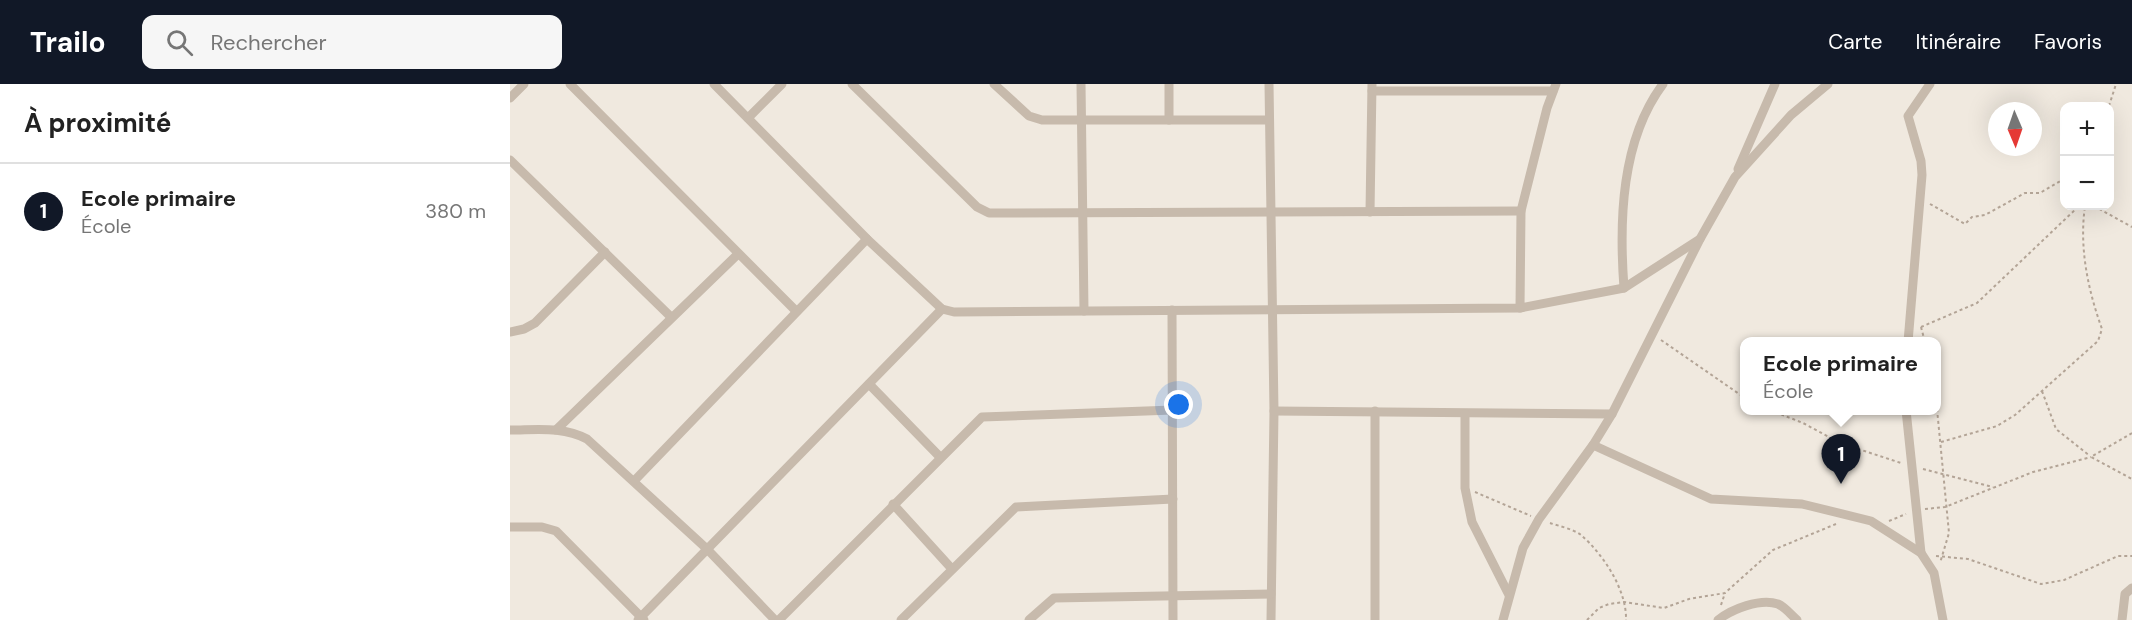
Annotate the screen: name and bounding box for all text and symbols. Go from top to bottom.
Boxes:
search box [142,15,562,69]
text: Trailo [30,24,106,61]
icon: search [163,26,196,59]
text: Rechercher [211,28,327,57]
text: Carte [1828,28,1882,56]
text: Itinéraire [1915,28,2001,56]
text: Favoris [2034,28,2102,56]
north arrow [1988,102,2042,156]
map controls [2060,102,2114,210]
button: + [2060,102,2114,156]
text: À proximité [24,106,171,140]
button: − [2060,156,2114,210]
text: Ecole primaire [81,184,236,213]
text: 1 [40,198,47,224]
text: 380 m [425,198,486,224]
text: École [81,213,131,239]
popup [1740,337,1941,415]
text: Ecole primaire [1763,349,1918,378]
text: École [1763,378,1813,404]
your location [1164,390,1193,419]
pin: 1 [1822,434,1860,484]

